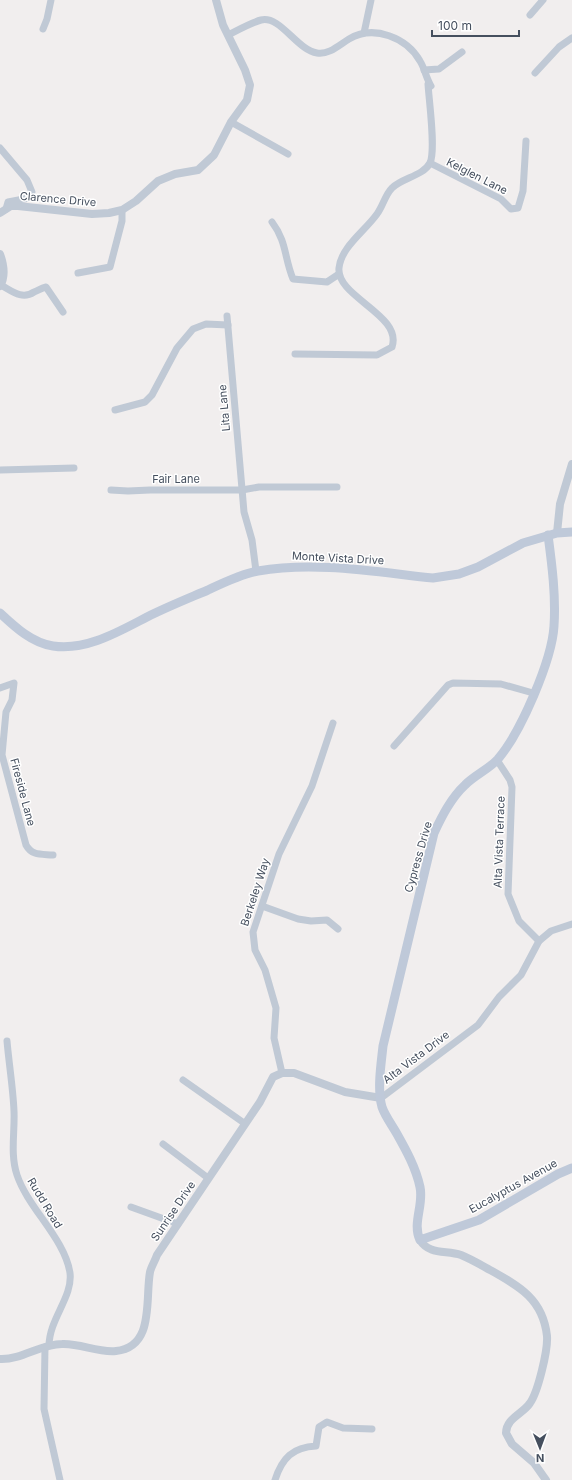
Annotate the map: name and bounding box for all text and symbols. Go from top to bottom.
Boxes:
scale bar [432,12,519,38]
text: 100 m [438,18,472,33]
street label: Kelglen Lane [444,155,510,197]
street label: Clarence Drive [19,189,97,209]
street label: Lita Lane [215,384,233,432]
street label: Fair Lane [152,472,200,486]
street label: Monte Vista Drive [292,549,384,567]
street label: Fireside Lane [7,757,39,827]
street label: Alta Vista Terrace [490,796,508,888]
street label: Cypress Drive [401,820,435,894]
street label: Berkeley Way [237,856,273,928]
street label: Alta Vista Drive [380,1027,452,1087]
street label: Eucalyptus Avenue [466,1156,560,1216]
street label: Rudd Road [24,1175,66,1231]
street label: Sunrise Drive [148,1178,198,1244]
north arrow [520,1428,560,1468]
text: N [536,1451,544,1465]

